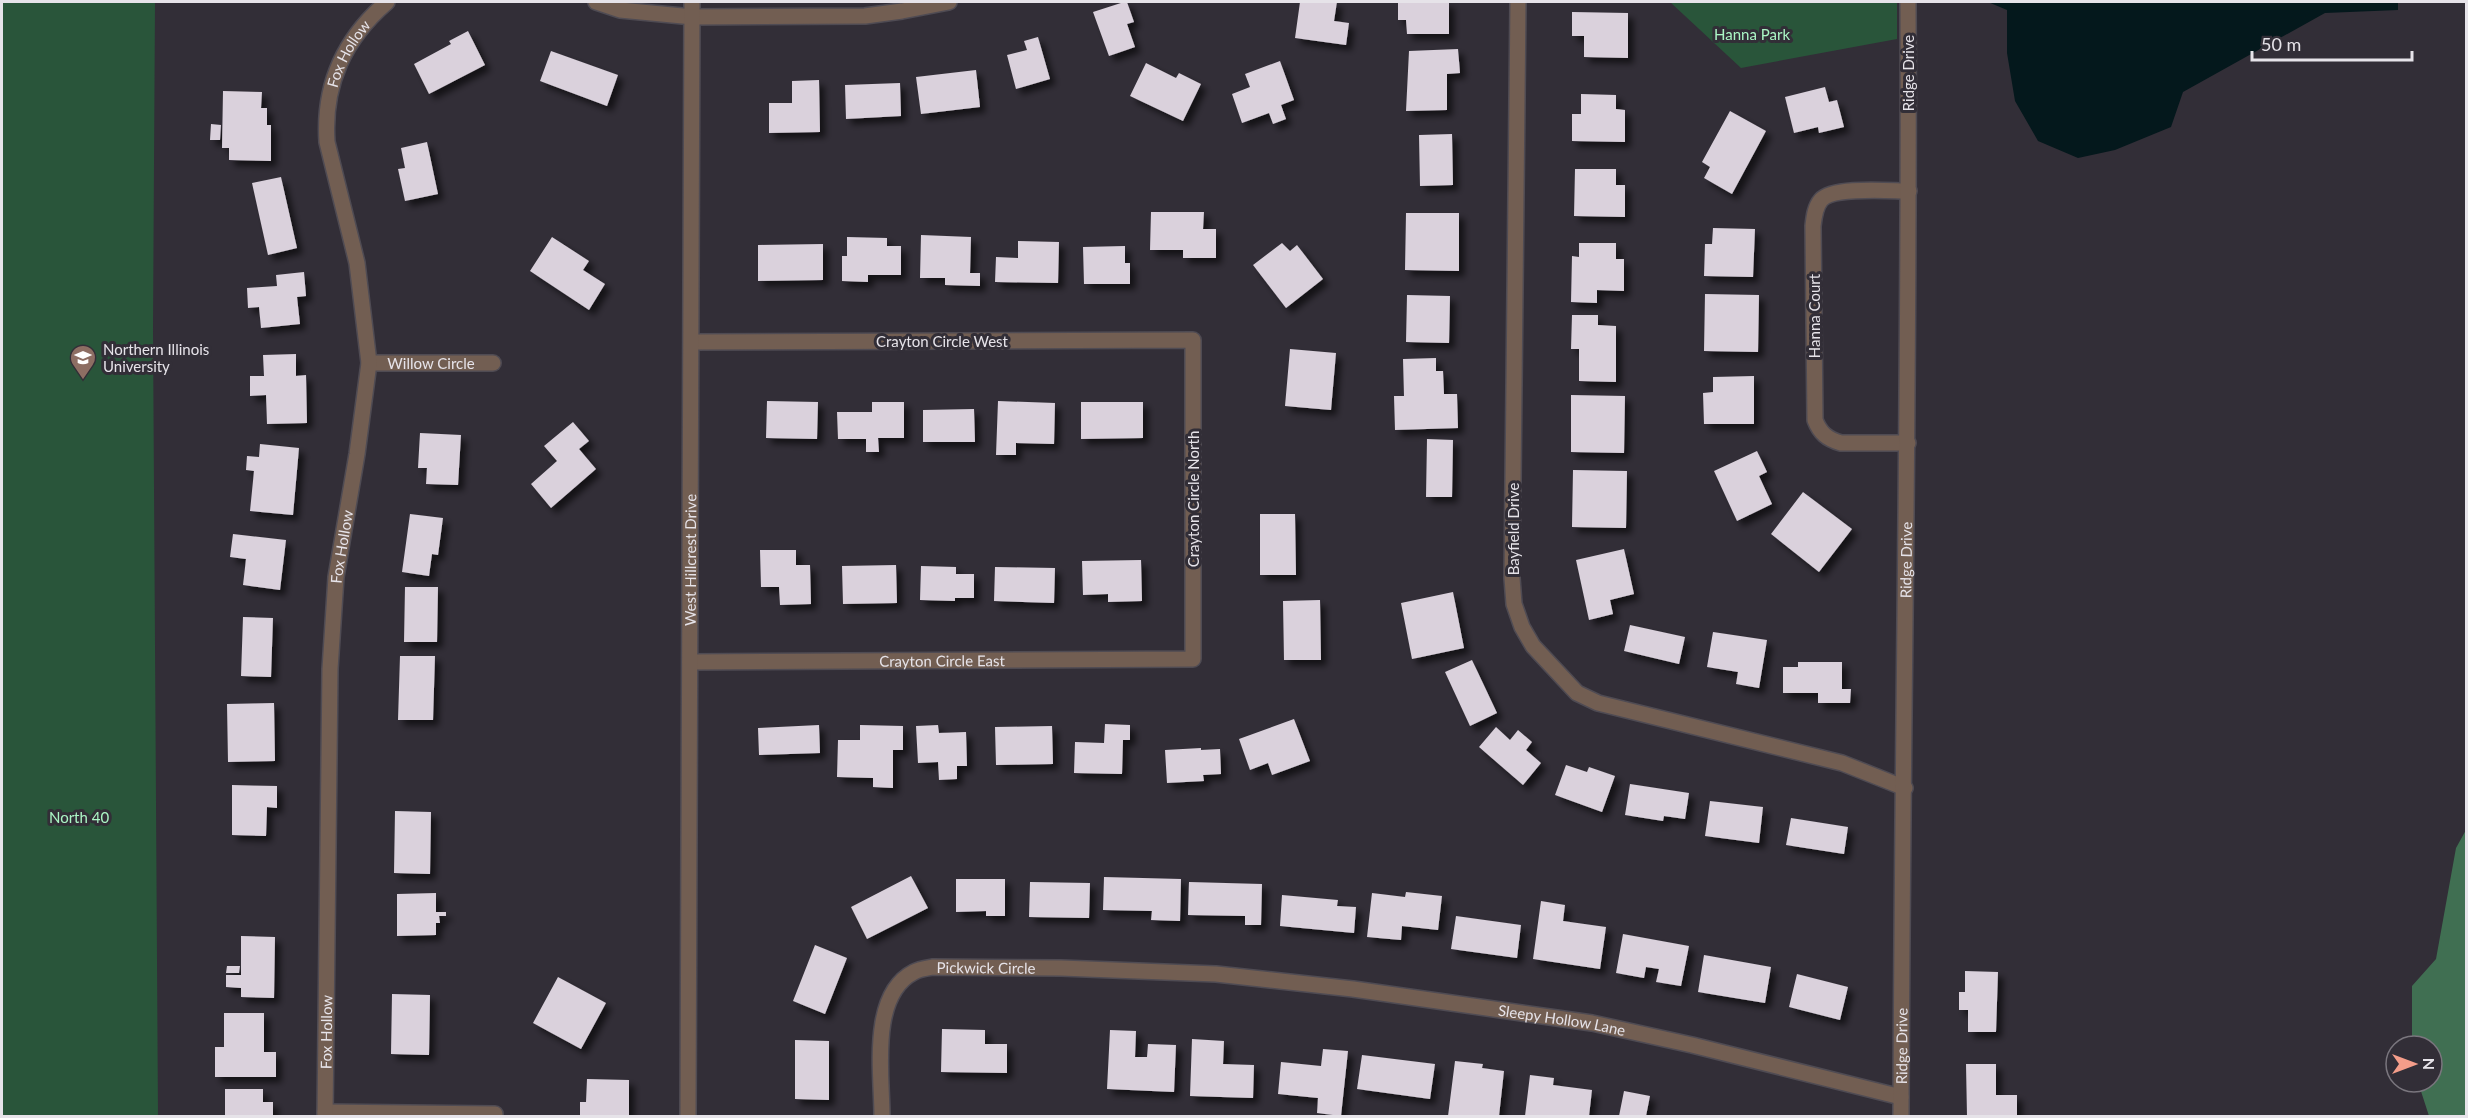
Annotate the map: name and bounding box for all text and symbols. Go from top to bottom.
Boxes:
street label: Fox Hollow [323,16,374,89]
scale bar [2252,24,2412,62]
park label: Hanna Park [1714,25,1790,43]
text: 50 m [2261,33,2301,55]
street label: Ridge Drive [1899,35,1917,111]
street label: Hanna Court [1805,273,1823,358]
street label: Crayton Circle West [876,332,1009,350]
place label: Northern Illinois University [103,340,209,375]
school or university icon: Northern Illinois University [68,343,98,381]
street label: Willow Circle [387,354,475,372]
street label: Crayton Circle North [1184,431,1202,567]
street label: Bayfield Drive [1504,483,1522,575]
street label: West Hillcrest Drive [681,494,699,626]
street label: Fox Hollow [327,508,356,584]
street label: Ridge Drive [1896,522,1915,598]
street label: Crayton Circle East [879,651,1005,670]
park label: North 40 [49,808,109,826]
street label: Pickwick Circle [937,958,1036,977]
street label: Fox Hollow [317,995,335,1069]
street label: Sleepy Hollow Lane [1497,1001,1627,1039]
street label: Ridge Drive [1892,1008,1910,1084]
north arrow [2384,1034,2444,1094]
text: N [2420,1058,2439,1070]

